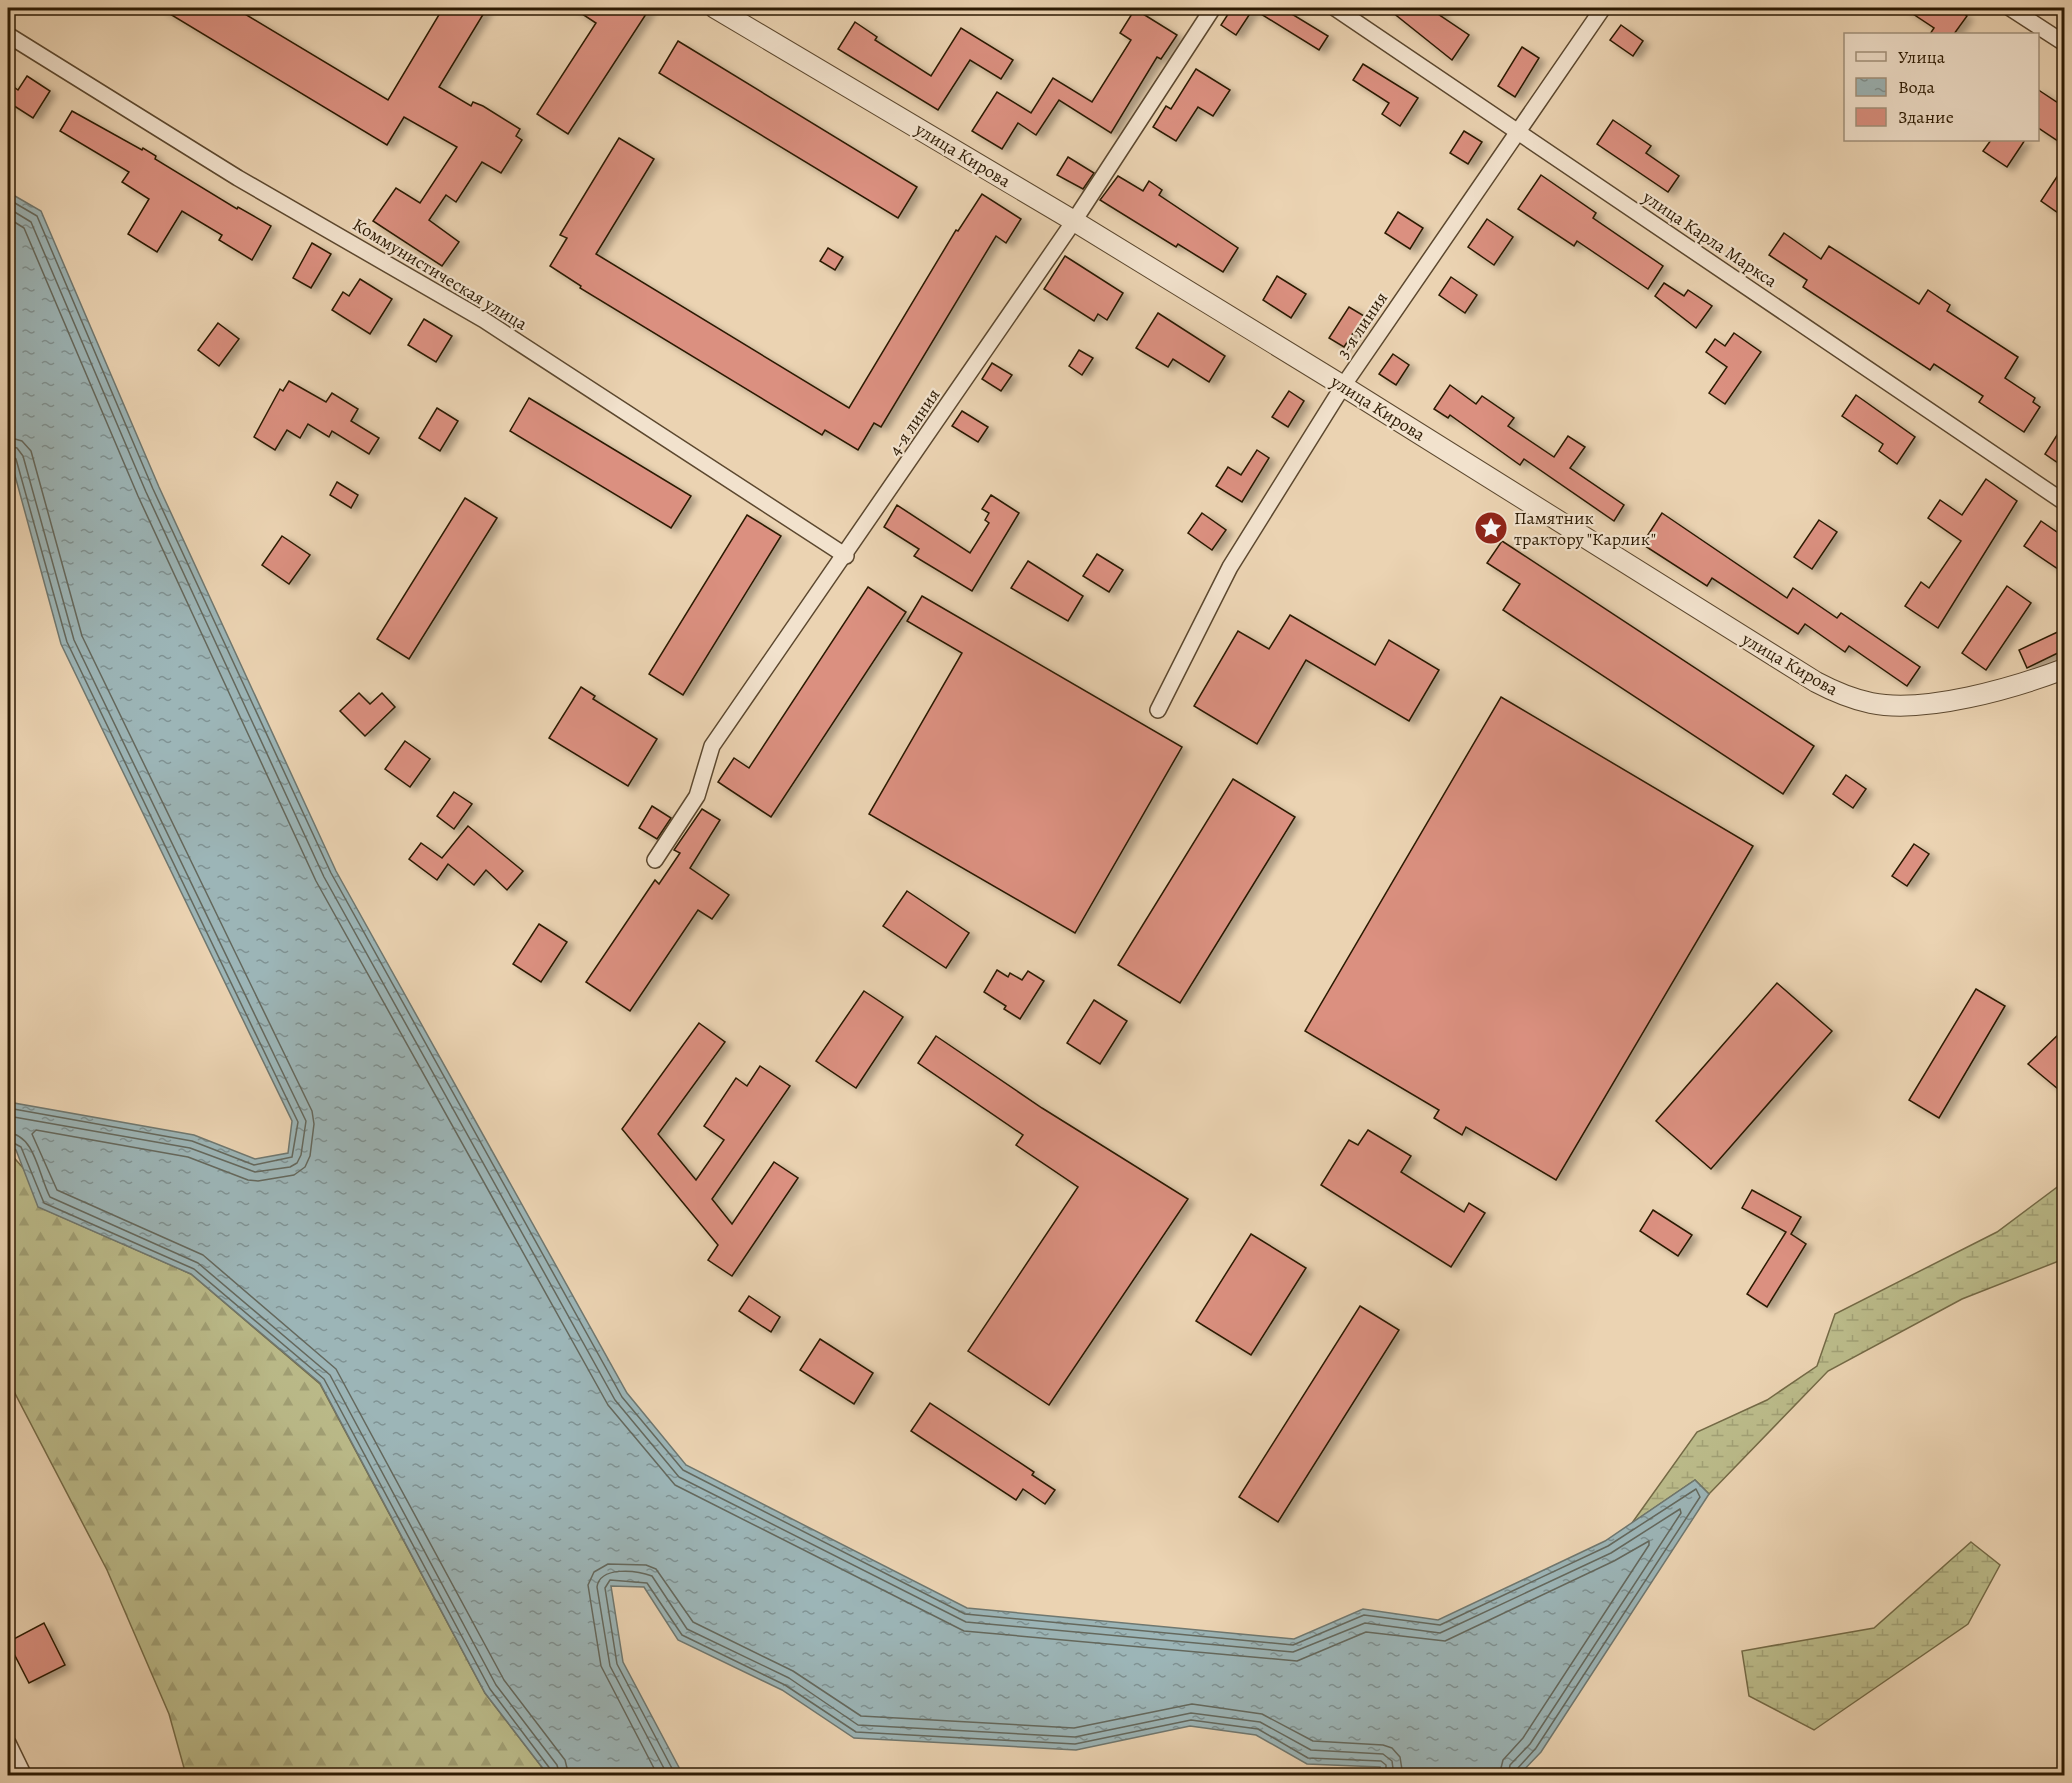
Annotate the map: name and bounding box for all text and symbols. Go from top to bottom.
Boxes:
legend [1844,33,2039,141]
text: Улица [1898,45,1946,69]
text: Вода [1898,75,1936,99]
text: Здание [1898,105,1954,129]
street label: улица Кирова [910,117,1016,193]
street label: улица Карла Маркса [1637,185,1782,293]
street label: Коммунистическая улица [348,212,532,336]
street label: 3-я линия [1331,287,1393,363]
street label: улица Кирова [1325,369,1430,447]
street label: 4-я линия [883,384,945,460]
place label: Памятник трактору "Карлик" [1514,506,1656,551]
place icon: Памятник трактору "Карлик" [1473,510,1509,546]
street label: улица Кирова [1737,626,1843,701]

